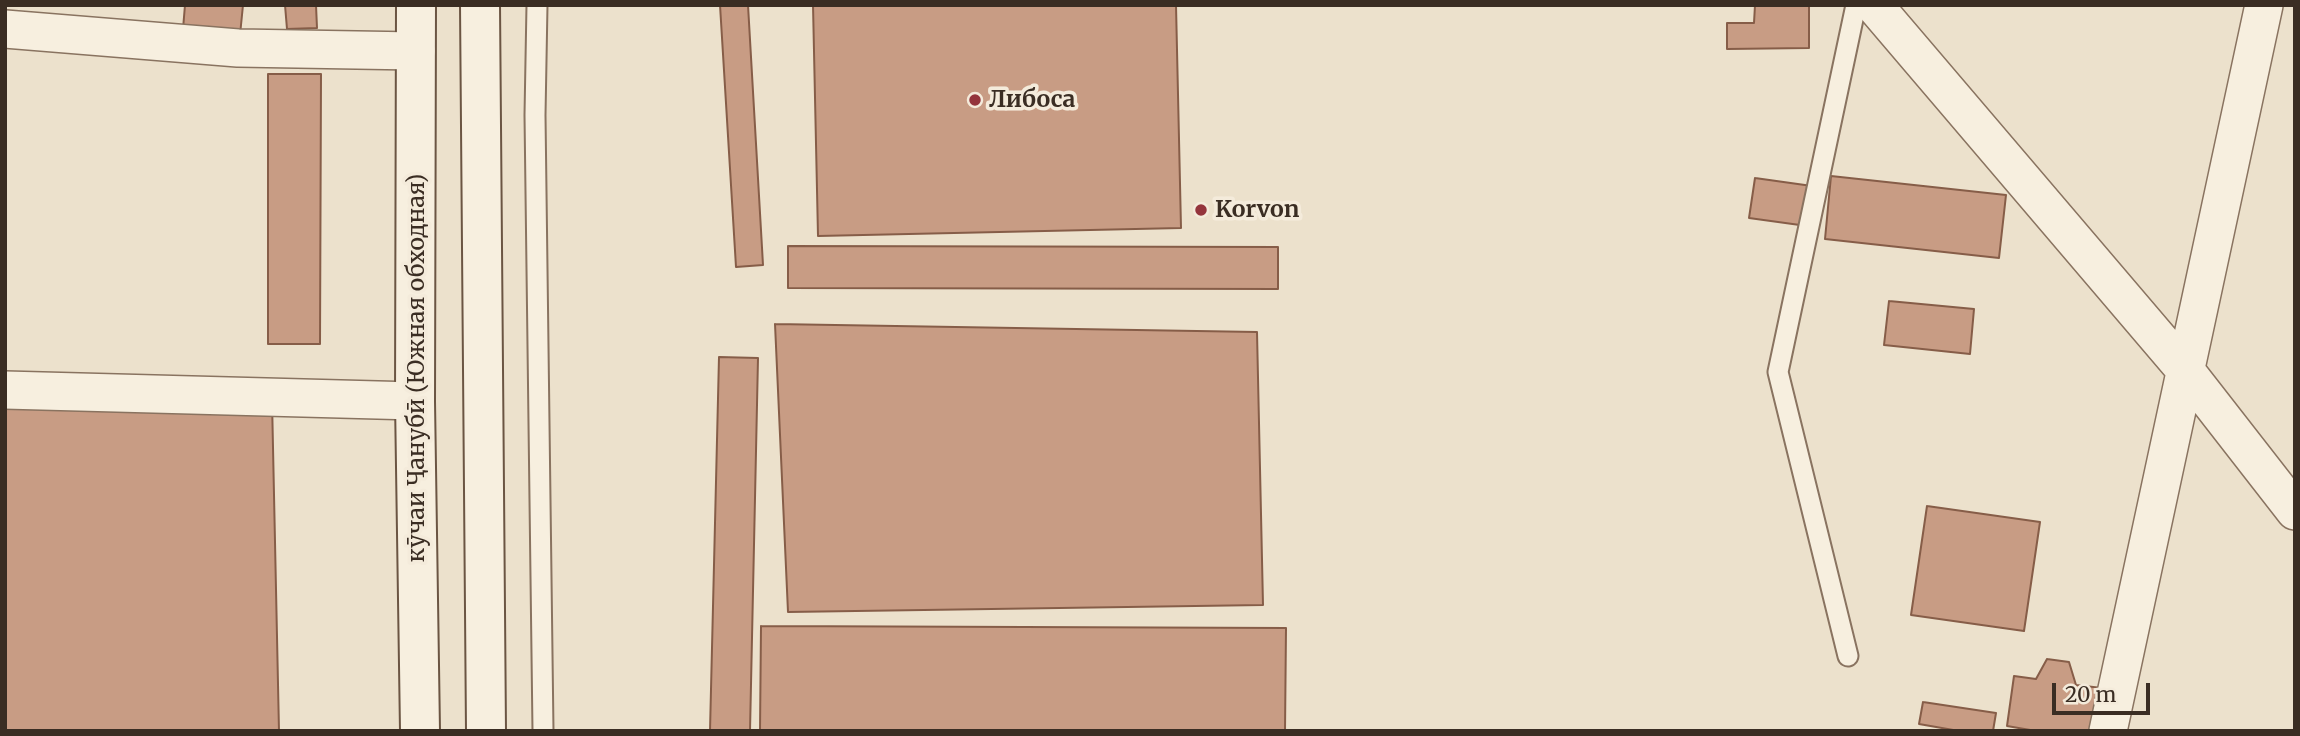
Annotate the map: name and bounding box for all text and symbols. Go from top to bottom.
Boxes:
place label: Либоса [989,86,1075,114]
marker: Либоса [967,92,983,108]
street label: кӯчаи Ҷанубӣ (Южная обходная) [403,174,431,562]
place label: Korvon [1215,196,1299,224]
marker: Korvon [1193,202,1209,218]
scale bar [2055,670,2153,714]
text: 20 m [2065,681,2116,708]

